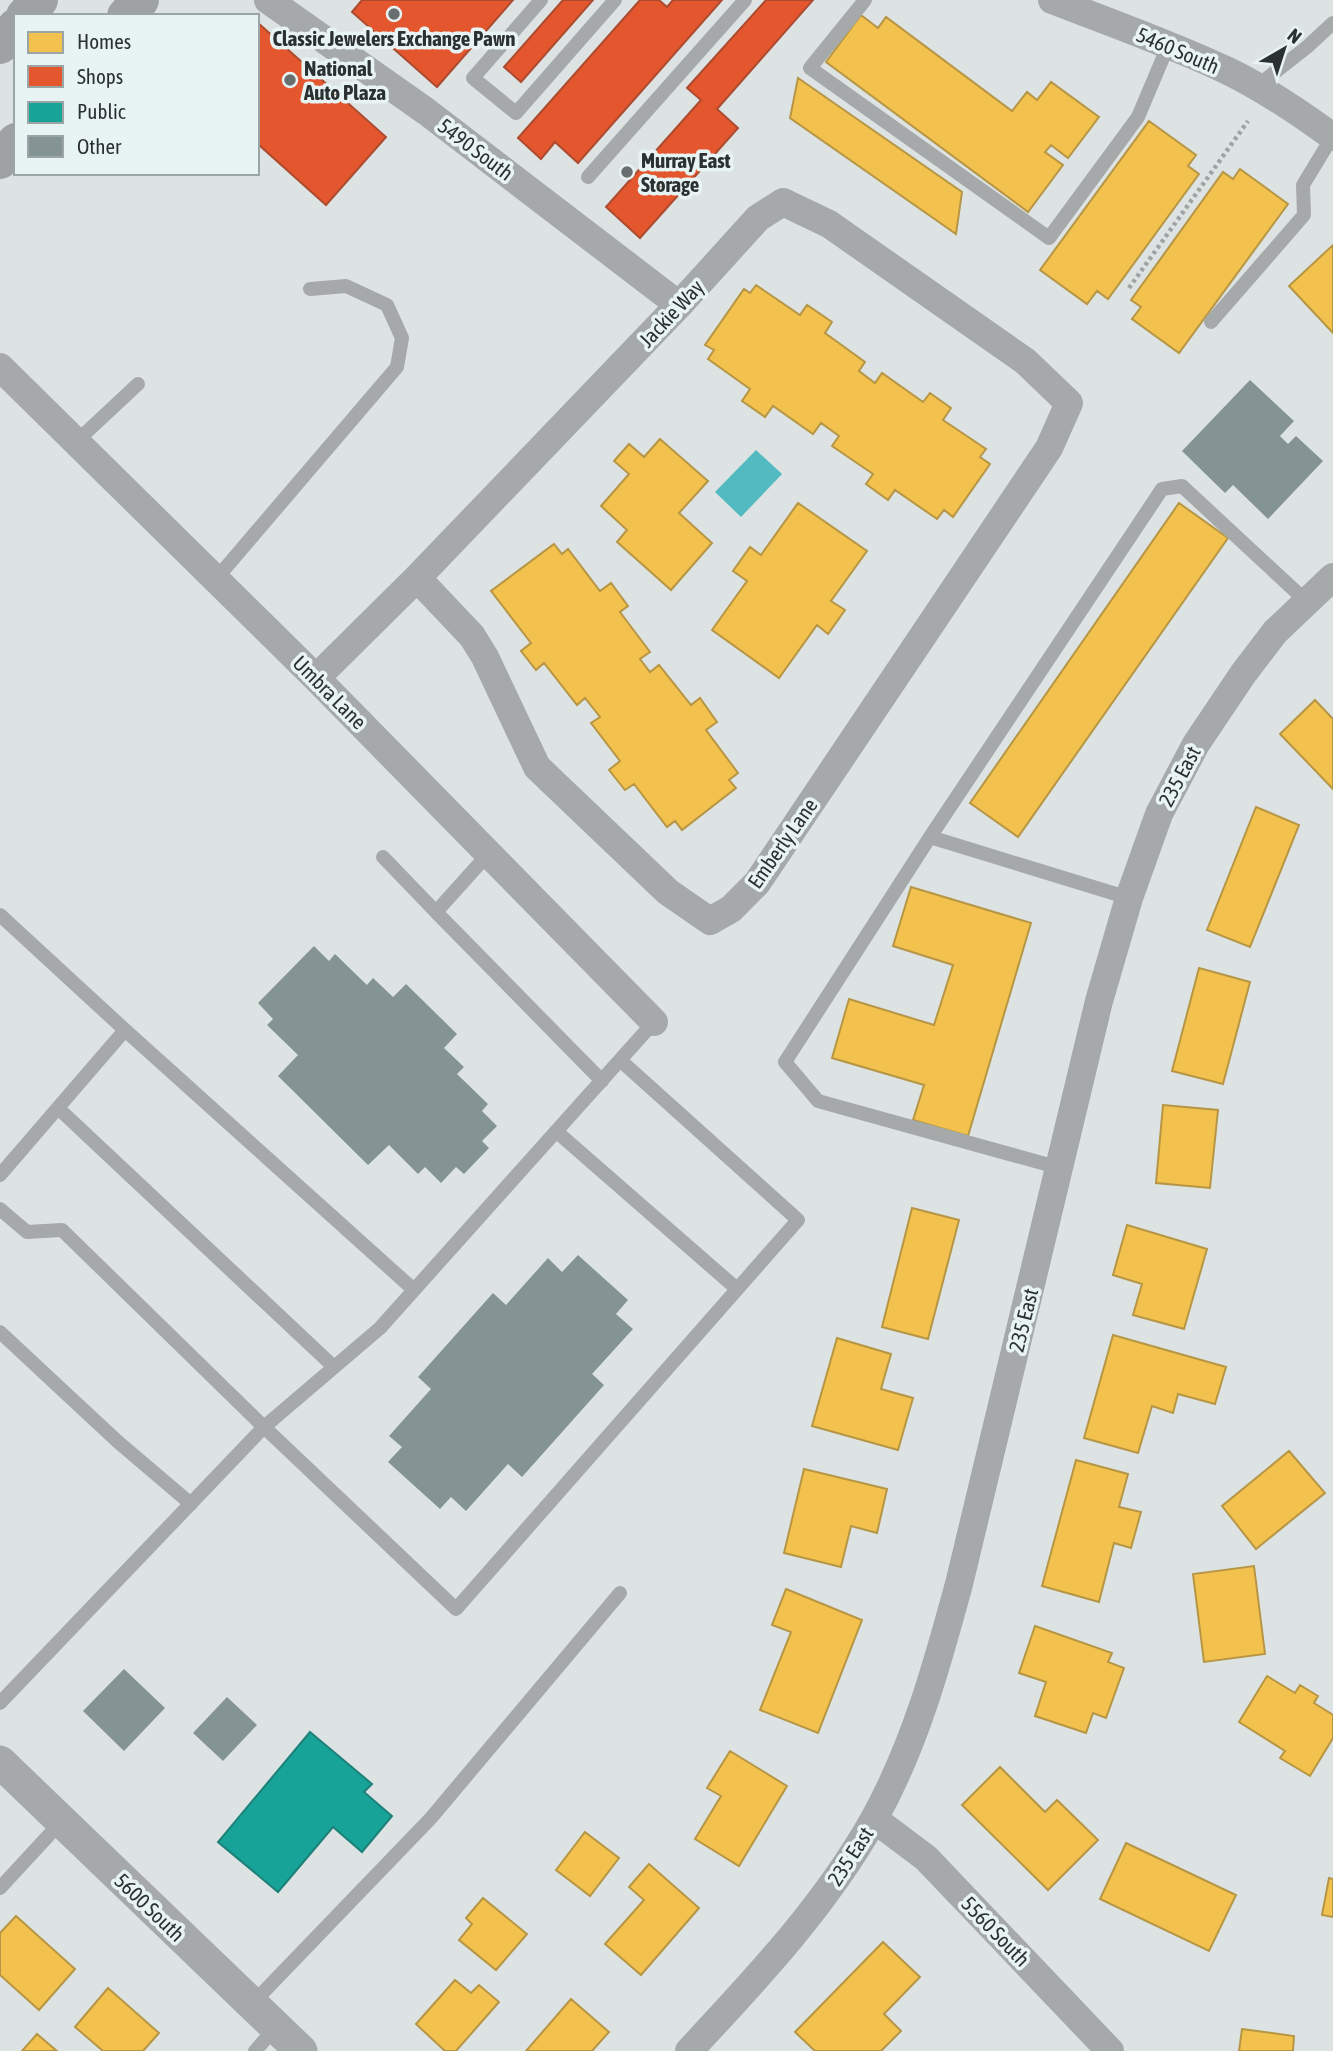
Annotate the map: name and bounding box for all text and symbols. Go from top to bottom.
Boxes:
marker: Classic Jewelers Exchange Pawn [386,6,402,22]
legend [14,14,259,175]
north arrow [1249,14,1319,84]
street label: 5460 South [1133,22,1223,78]
text: N [1283,24,1306,48]
place label: Classic Jewelers Exchange Pawn [273,26,515,50]
text: Homes [77,29,131,53]
place label: National Auto Plaza [303,56,386,104]
text: Shops [77,64,123,88]
marker: National Auto Plaza [282,72,298,88]
text: Public [77,99,126,123]
street label: 5490 South [434,113,518,185]
text: Other [77,134,122,158]
place label: Murray East Storage [641,148,731,196]
marker: Murray East Storage [619,164,635,180]
street label: Jackie Way [634,274,708,352]
street label: Umbra Lane [288,650,372,734]
street label: 235 East [1153,742,1205,810]
street label: Emberly Lane [742,793,822,893]
street label: 235 East [1004,1286,1042,1354]
street label: 235 East [822,1822,878,1890]
street label: 5600 South [110,1868,190,1946]
street label: 5560 South [957,1891,1035,1971]

